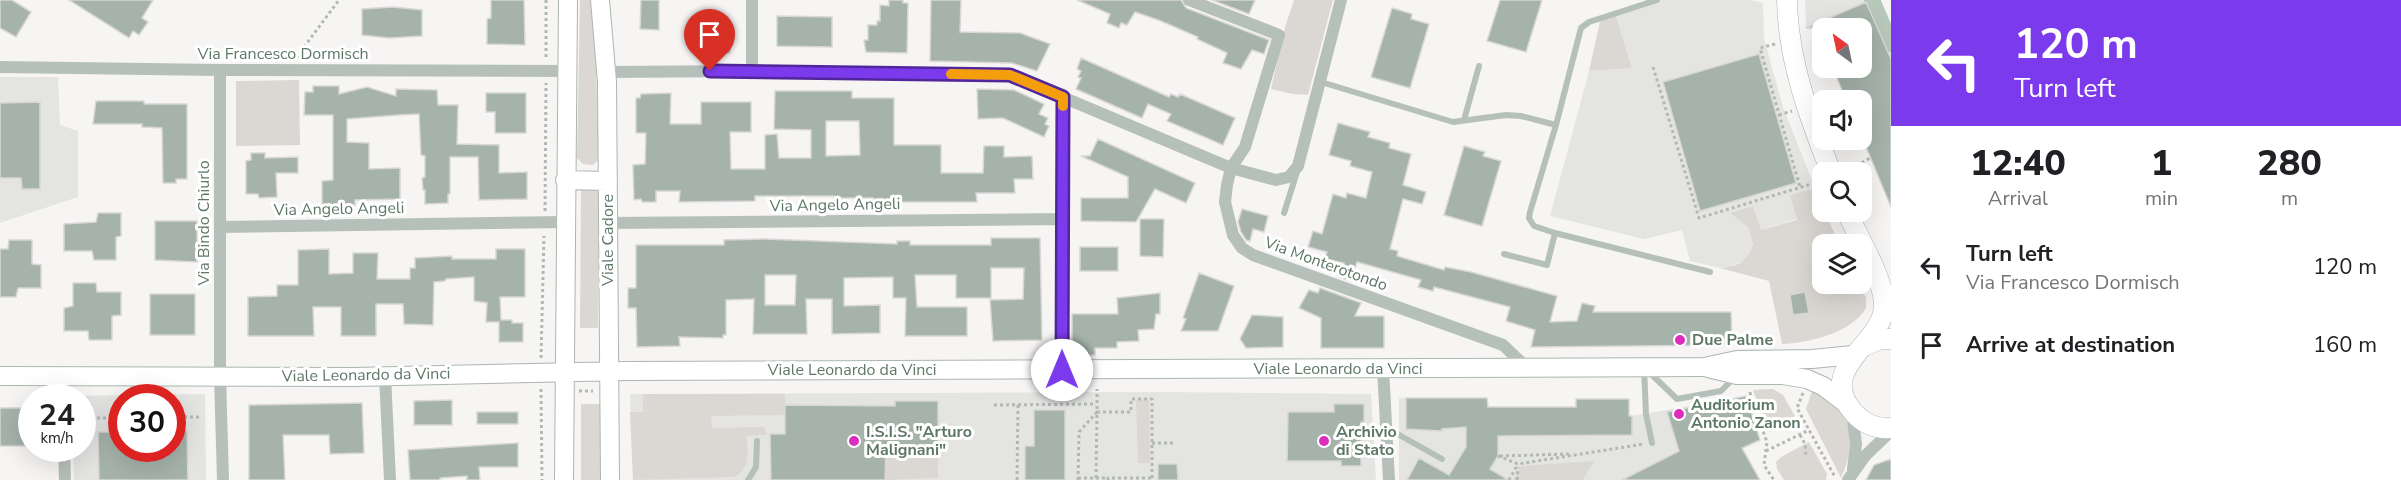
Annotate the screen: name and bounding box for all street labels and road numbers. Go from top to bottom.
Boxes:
street label: Via Francesco Dormisch [197,43,368,65]
street label: Via Bindo Chiurlo [193,160,215,287]
street label: Via Angelo Angeli [768,193,901,217]
street label: Viale Cadore [597,194,619,287]
street label: Via Angelo Angeli [272,197,405,221]
street label: Via Monterotondo [1261,231,1391,296]
street label: Viale Leonardo da Vinci [1253,358,1422,380]
street label: Viale Leonardo da Vinci [767,359,936,381]
street label: Viale Leonardo da Vinci [280,363,451,387]

